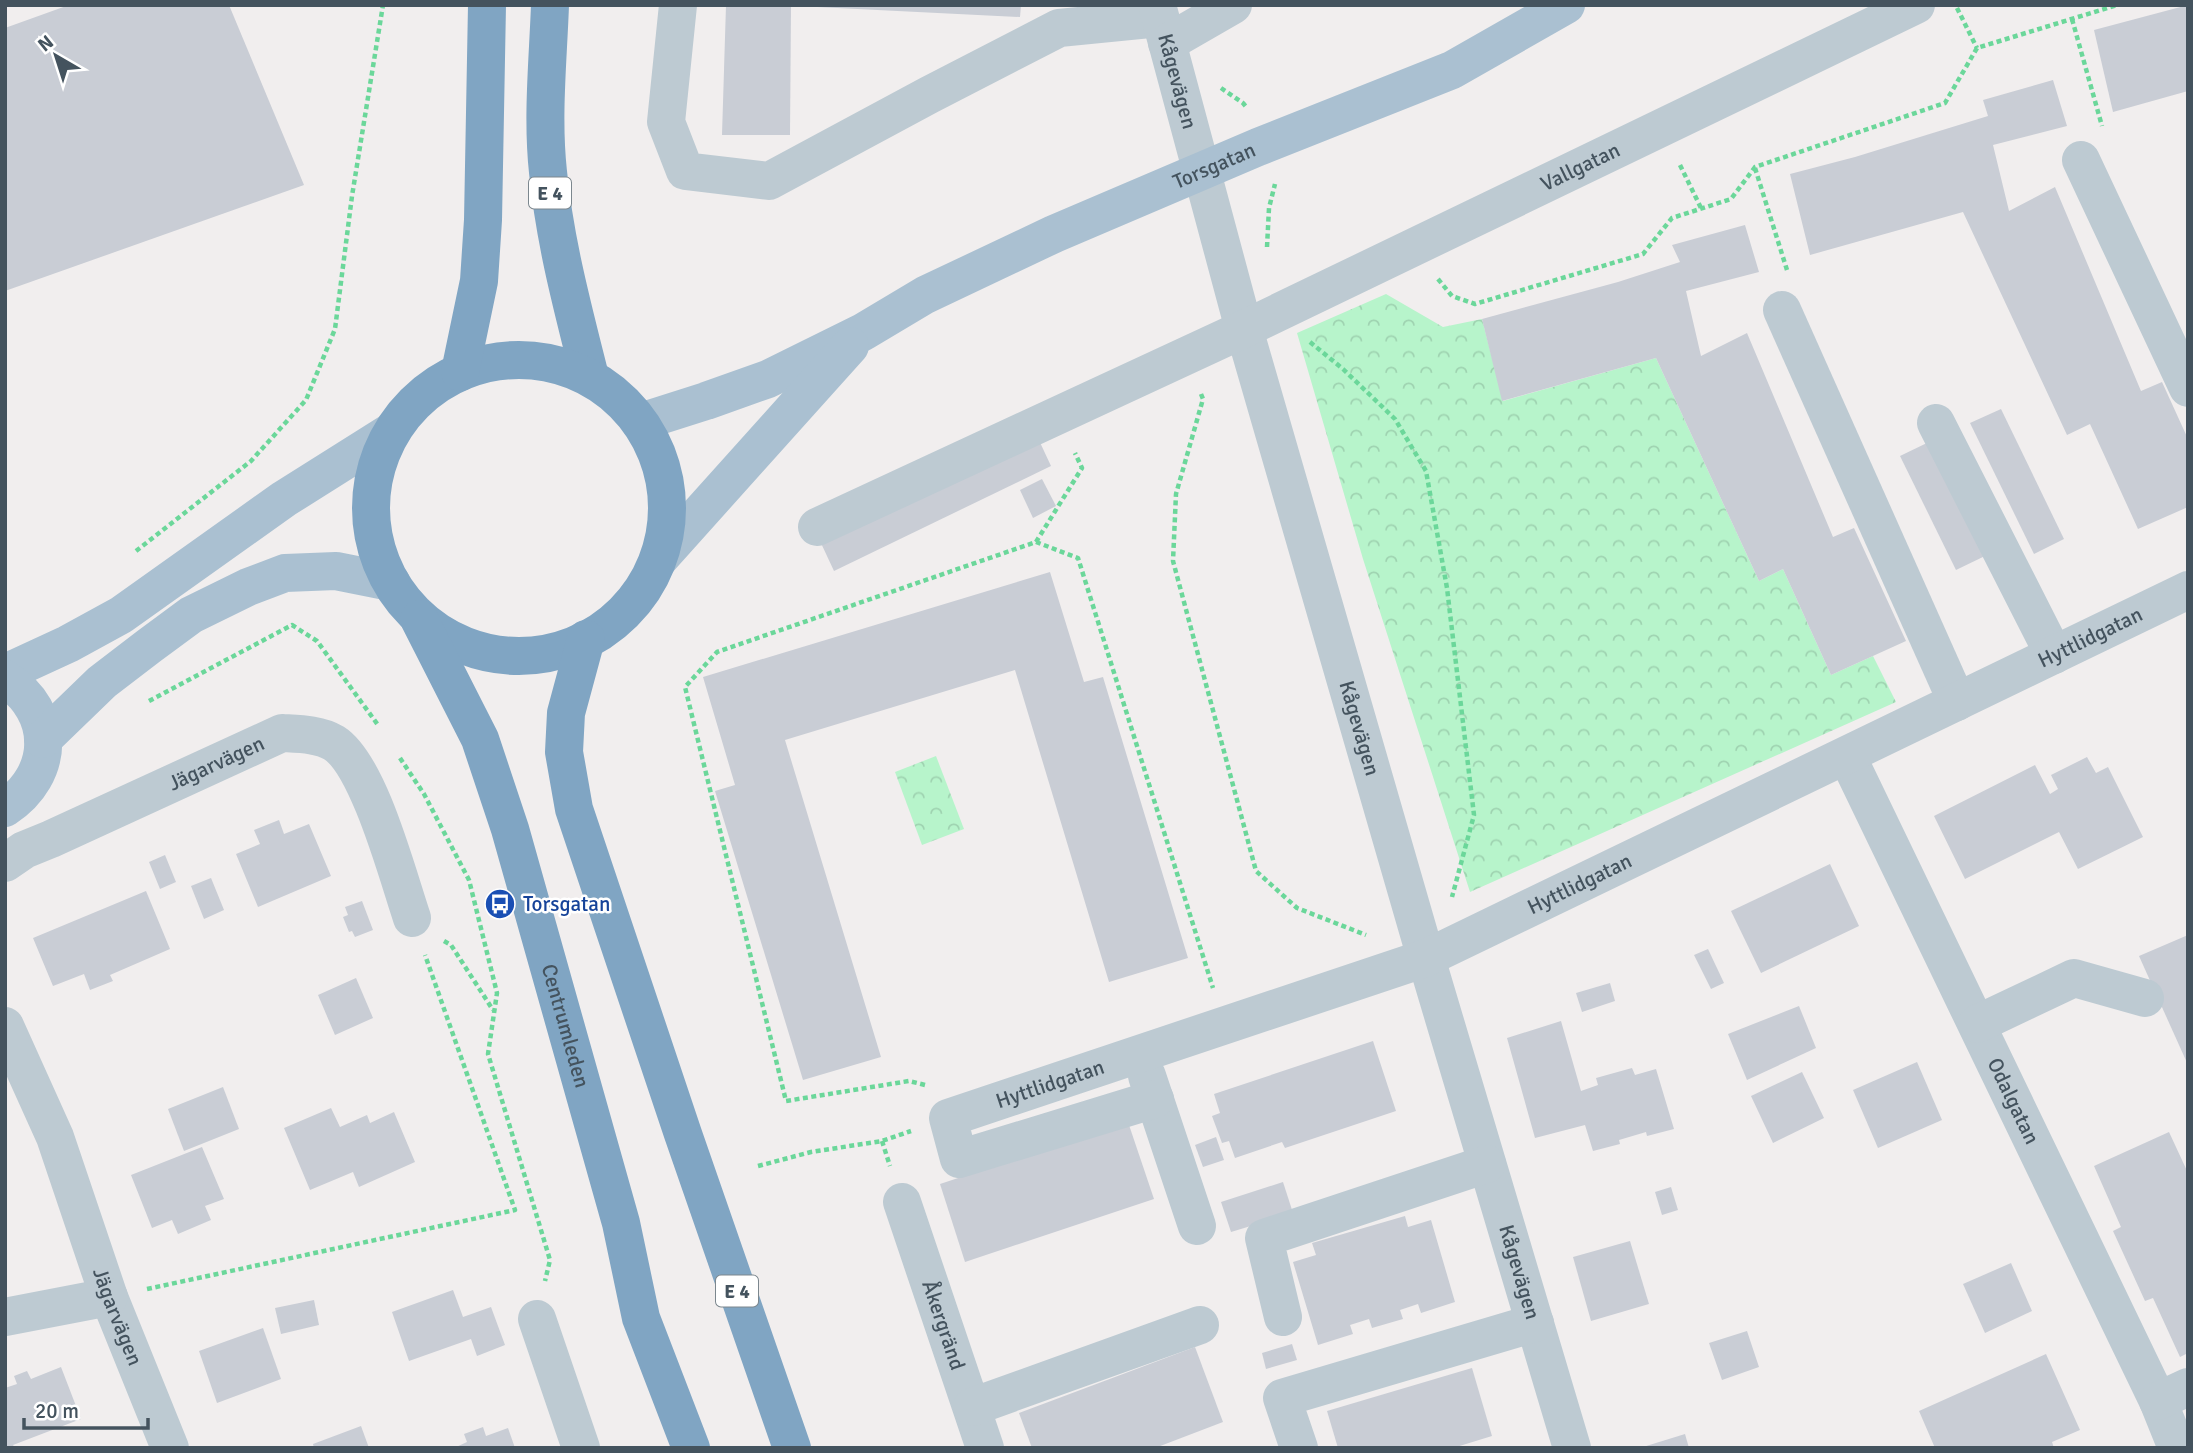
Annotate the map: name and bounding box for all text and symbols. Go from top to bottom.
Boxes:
north arrow [21,21,91,91]
text: N [33,30,59,57]
street label: Kågevägen [1152,31,1203,132]
street label: Torsgatan [1169,137,1259,195]
street label: Vallgatan [1536,137,1624,197]
road number: E 4 [529,178,571,209]
street label: Hyttlidgatan [2034,601,2147,674]
street label: Kågevägen [1333,678,1386,779]
street label: Jägarvägen [164,730,268,796]
street label: Hyttlidgatan [1523,848,1636,920]
bus stop icon: Torsgatan [483,887,517,921]
place label: Torsgatan [523,891,610,917]
street label: Centrumleden [536,961,595,1091]
street label: Hyttlidgatan [992,1054,1108,1114]
street label: Odalgatan [1982,1054,2045,1148]
street label: Kågevägen [1493,1222,1546,1323]
street label: Jägarvägen [87,1264,148,1369]
road number: E 4 [716,1275,758,1306]
street label: Åkergränd [916,1277,971,1373]
scale bar [24,1386,149,1430]
text: 20 m [35,1398,79,1424]

